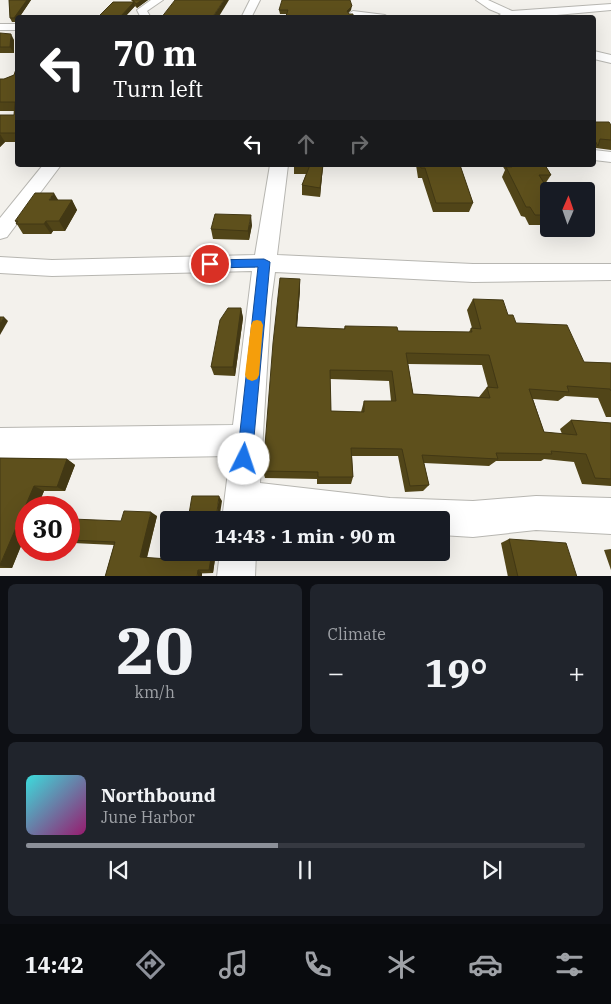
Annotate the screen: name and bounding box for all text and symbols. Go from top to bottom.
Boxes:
text: 70 m [113,30,197,76]
icon: left [30,35,95,100]
text: Turn left [113,74,203,103]
icon: left [239,130,267,158]
icon: ahead [292,130,320,158]
icon: right [345,130,373,158]
north arrow [540,182,595,238]
map controls [540,182,595,237]
pin [189,243,231,285]
icon: arrive [196,250,224,278]
position arrow [217,432,269,484]
speed limit sign: 30 [15,496,80,561]
text: 14:43 · 1 min · 90 m [214,524,396,548]
text: 20 [116,607,194,692]
text: Climate [328,624,386,644]
text: 19° [425,648,488,697]
text: − [328,654,344,691]
text: + [568,654,585,691]
text: km/h [135,682,175,702]
text: Northbound [101,783,216,807]
text: June Harbor [101,807,195,827]
icon: previous [105,856,133,884]
icon: pause [291,856,319,884]
icon: next [478,856,506,884]
icon: directions [133,947,168,982]
icon: music [216,947,251,982]
icon: phone [300,947,335,982]
icon: climate [384,947,419,982]
icon: car [468,947,503,982]
icon: filters [552,947,587,982]
text: 14:42 [24,950,84,979]

